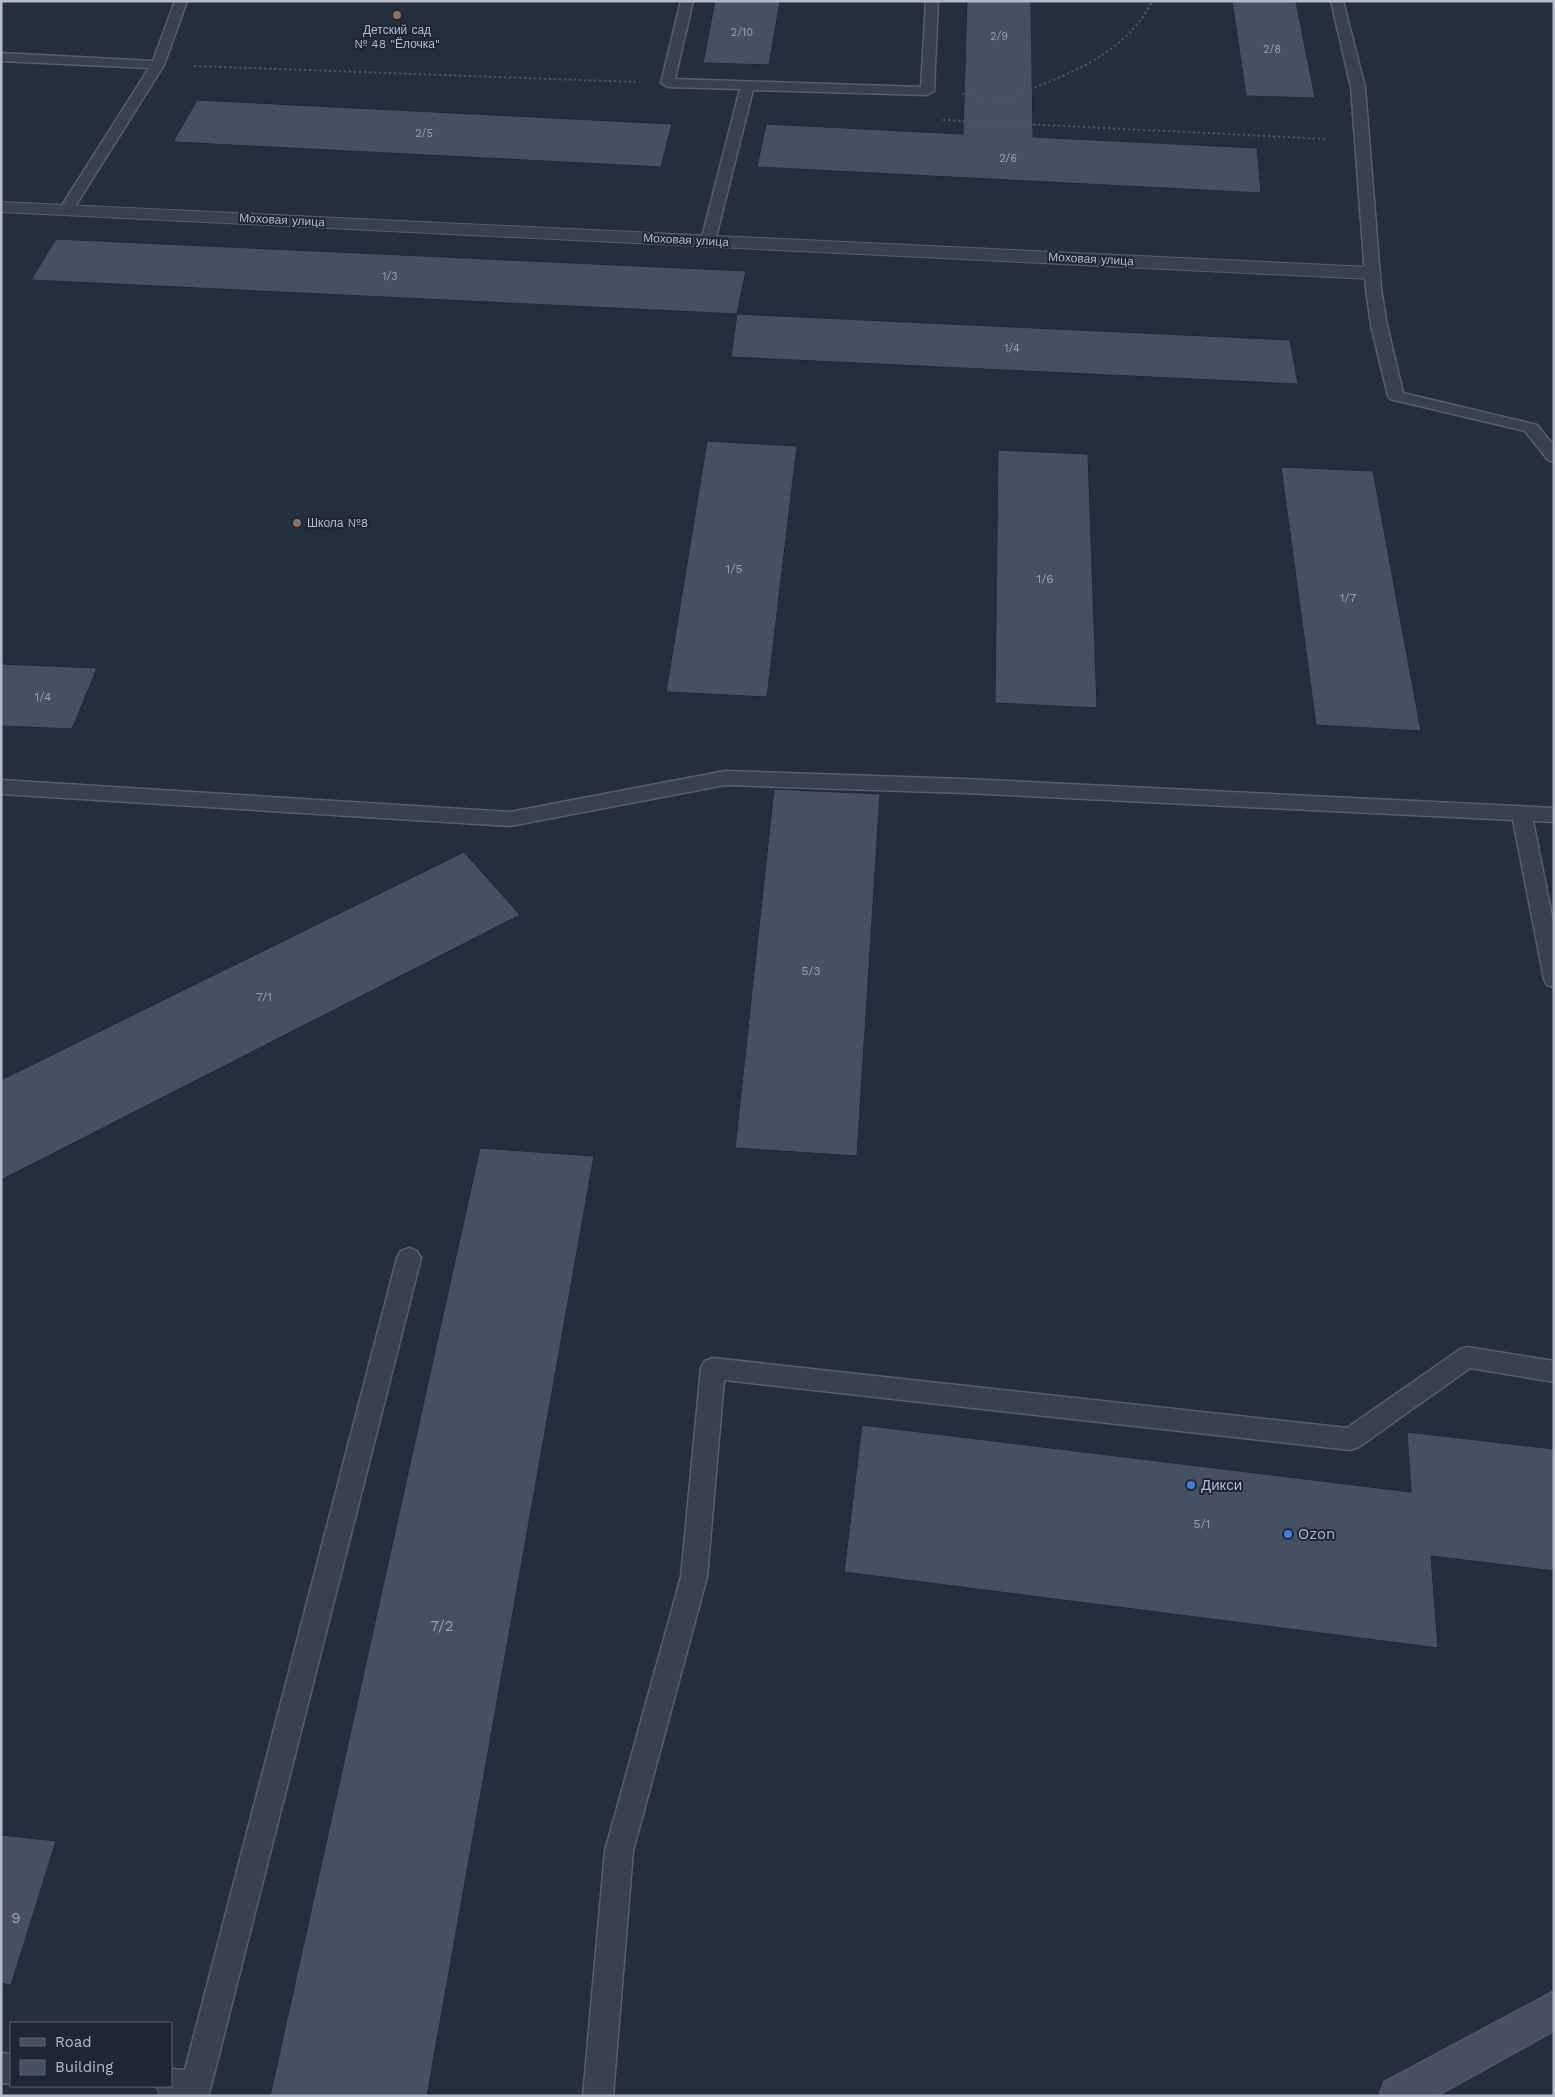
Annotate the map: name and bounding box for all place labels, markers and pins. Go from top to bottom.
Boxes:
marker: Детский сад № 48 "Ёлочка" [391,9,403,21]
place label: Детский сад № 48 "Ёлочка" [354,23,440,51]
place label: Школа №8 [307,516,368,530]
marker: Школа №8 [291,517,303,529]
place label: Дикси [1201,1476,1242,1494]
marker: Дикси [1185,1479,1197,1491]
place label: Ozon [1298,1525,1335,1543]
marker: Ozon [1282,1528,1294,1540]

